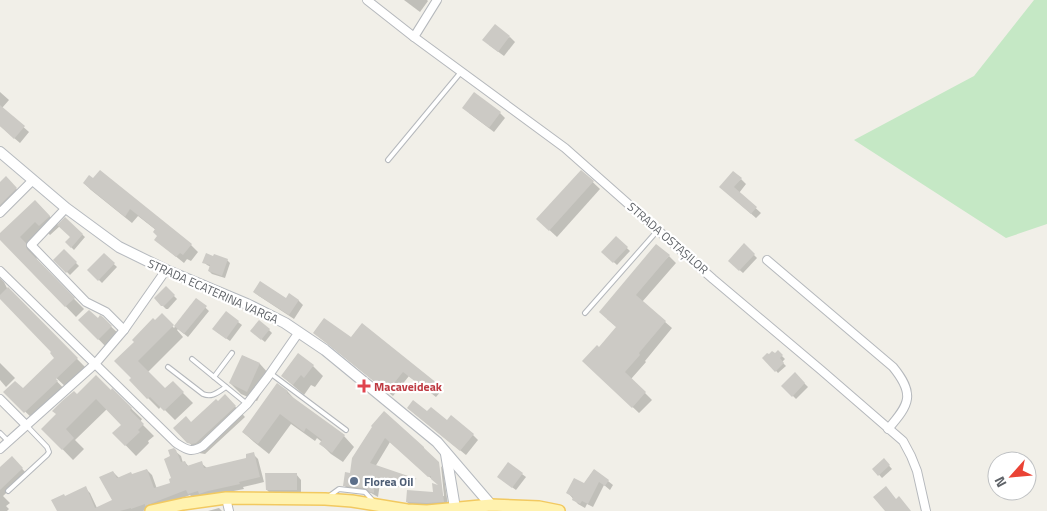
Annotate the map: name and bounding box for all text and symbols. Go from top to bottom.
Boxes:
street label: STRADA OSTAȘILOR [623,197,713,279]
street label: STRADA ECATERINA VARGA [145,254,281,328]
place label: Macaveideak [374,377,443,396]
marker: Macaveideak [358,380,370,392]
north arrow [987,451,1037,501]
place label: Florea Oil [364,472,414,491]
text: N [988,473,1012,491]
marker: Florea Oil [348,475,360,487]

